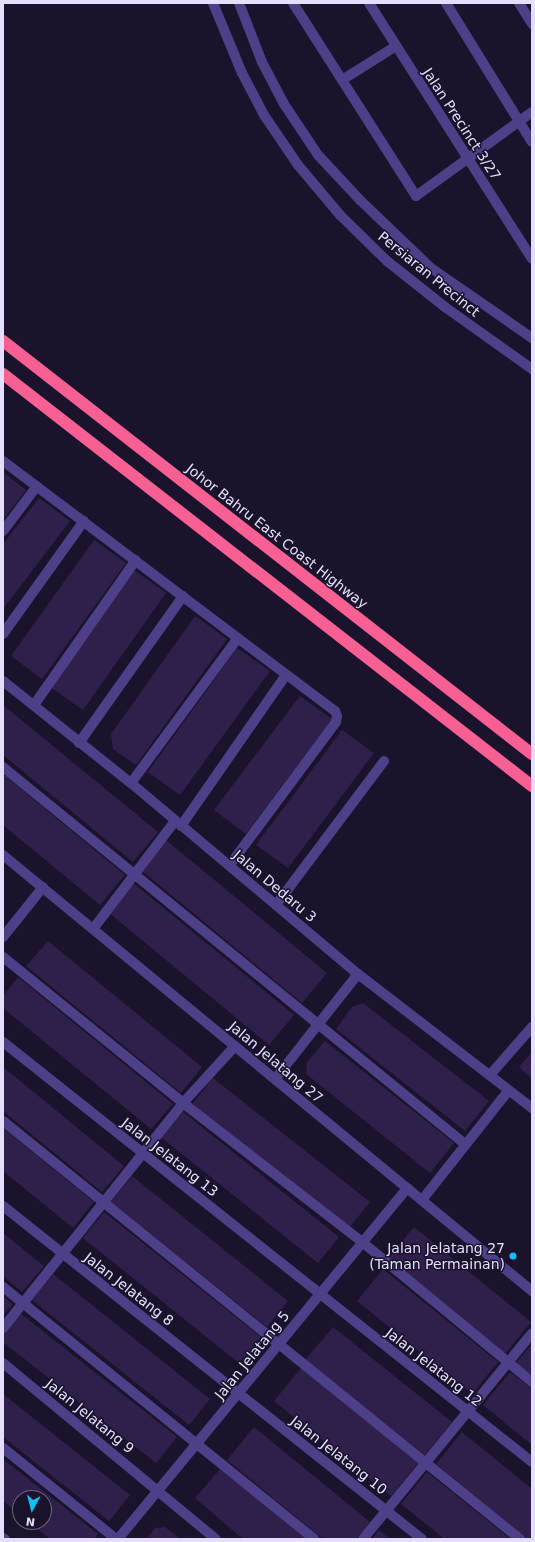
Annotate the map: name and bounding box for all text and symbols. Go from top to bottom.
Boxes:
street label: Jalan Precinct 3/27 [419,65,505,183]
street label: Persiaran Precinct [375,228,483,320]
street label: Johor Bahru East Coast Highway [183,460,371,612]
street label: Jalan Dedaru 3 [230,846,320,926]
street label: Jalan Jelatang 27 [225,1018,327,1106]
street label: Jalan Jelatang 13 [118,1114,222,1200]
place label: Jalan Jelatang 27 (Taman Permainan) [369,1240,505,1272]
street label: Jalan Jelatang 8 [81,1249,177,1329]
marker: Jalan Jelatang 27 (Taman Permainan) [508,1251,518,1261]
street label: Jalan Jelatang 5 [211,1307,293,1403]
street label: Jalan Jelatang 12 [382,1324,486,1410]
street label: Jalan Jelatang 9 [42,1375,138,1457]
street label: Jalan Jelatang 10 [287,1412,391,1498]
north arrow [12,1490,52,1530]
text: N [25,1514,36,1528]

